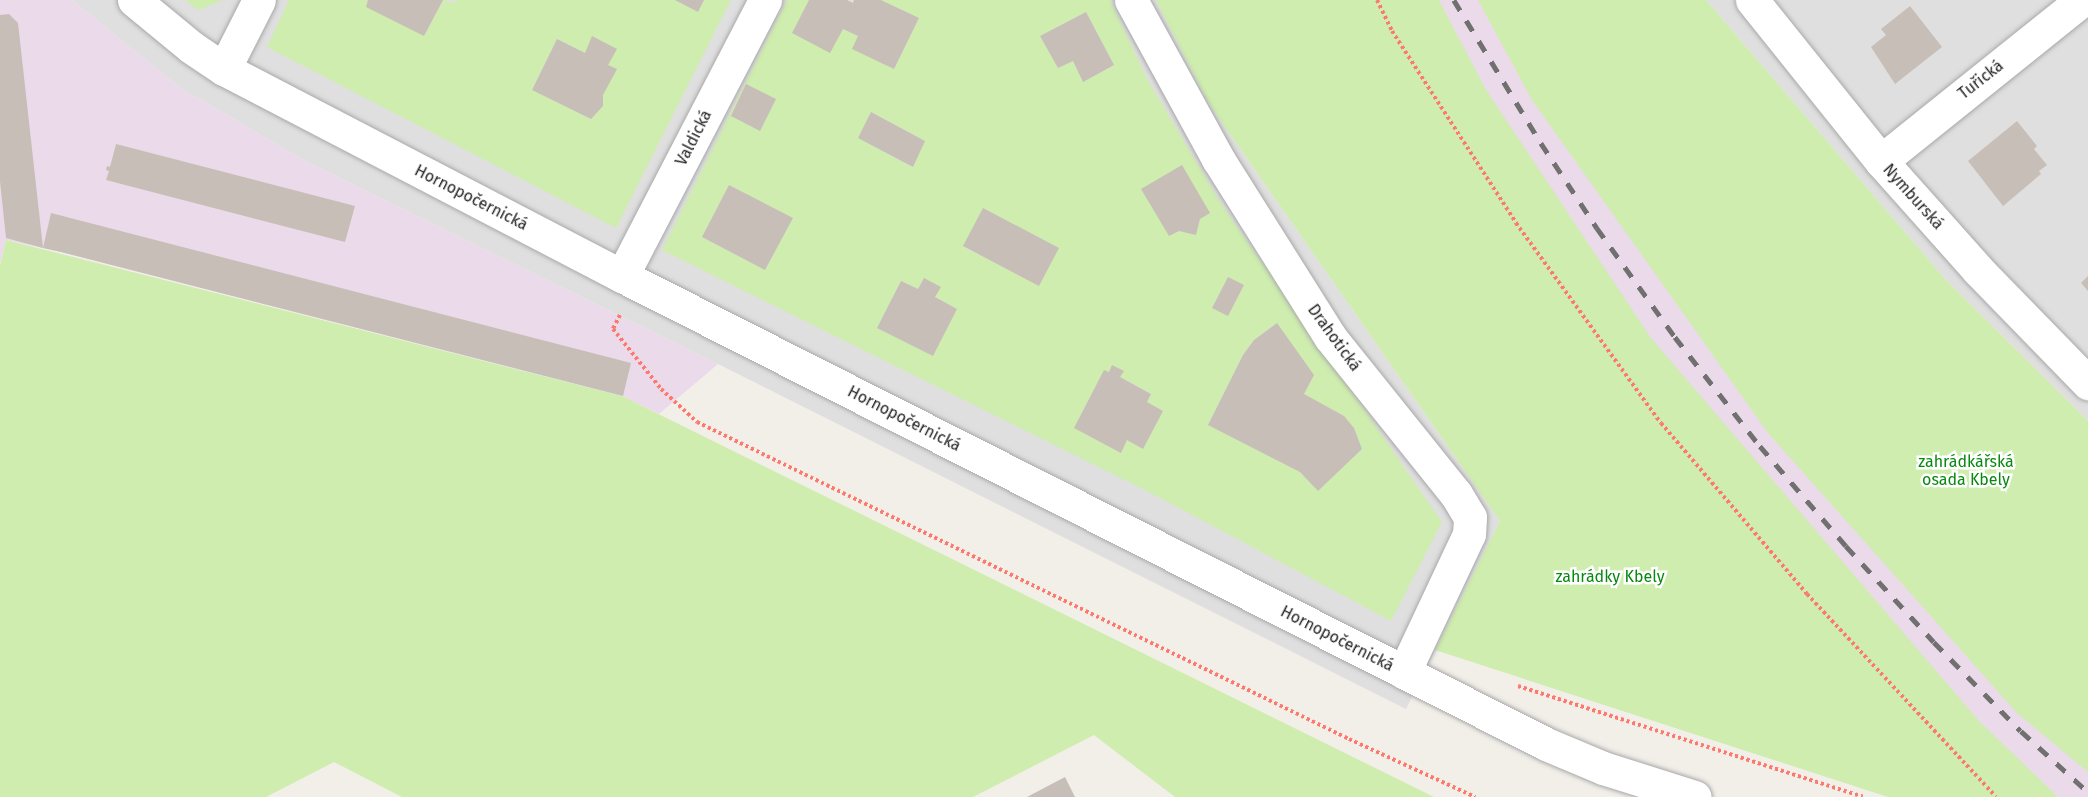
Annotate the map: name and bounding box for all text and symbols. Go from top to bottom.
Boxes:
street label: Tuřická [1955,56,2007,104]
street label: Valdická [672,107,716,169]
street label: Nymburská [1879,160,1947,234]
street label: Hornopočernická [411,161,531,235]
street label: Drahotická [1303,301,1365,375]
street label: Hornopočernická [844,382,964,456]
park label: zahrádkářská osada Kbely [1918,452,2014,490]
park label: zahrádky Kbely [1555,567,1665,587]
street label: Hornopočernická [1277,602,1397,676]

